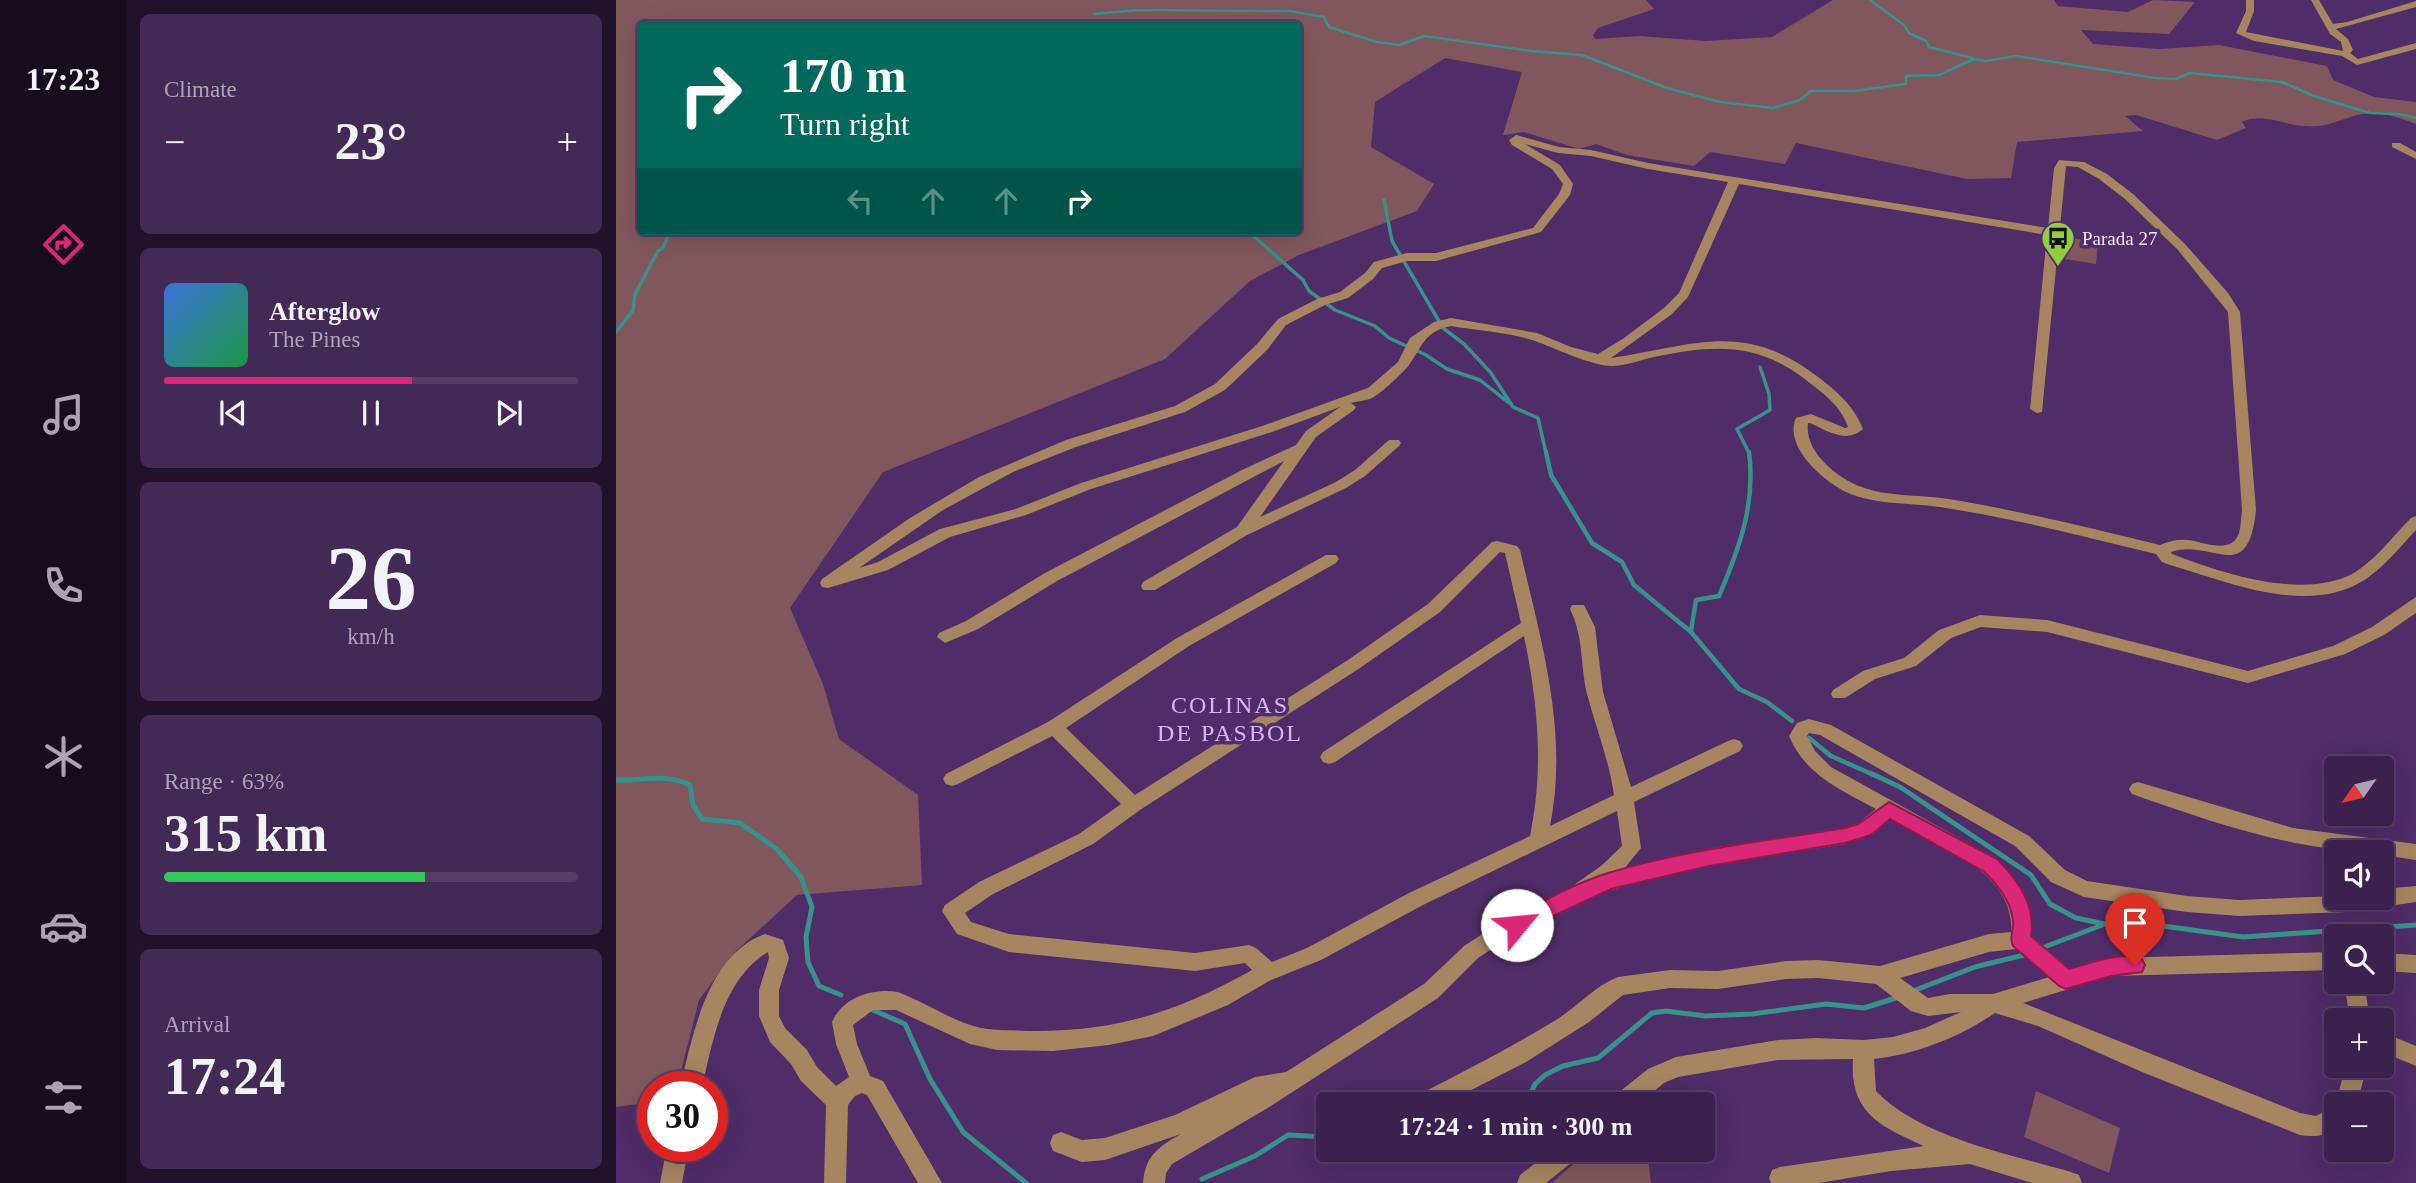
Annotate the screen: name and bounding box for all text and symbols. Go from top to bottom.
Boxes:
text: 170 m [780,48,907,103]
icon: right [665,49,756,140]
text: 17:23 [26,61,100,97]
text: Climate [164,77,237,102]
text: Turn right [780,106,910,142]
text: 23° [335,113,407,170]
text: − [164,121,185,163]
text: + [557,121,578,163]
icon: left [841,182,879,220]
icon: ahead [914,182,952,220]
icon: ahead [987,182,1025,220]
icon: right [1060,182,1098,220]
bus stop icon: Parada 27 [2039,219,2077,268]
icon: directions [39,220,88,269]
place label: Parada 27 [2082,228,2157,249]
text: Afterglow [269,297,380,326]
text: The Pines [269,327,360,352]
icon: music [39,390,88,439]
icon: previous [214,394,252,432]
icon: pause [352,394,390,432]
icon: next [490,394,528,432]
text: 26 [326,528,417,629]
icon: phone [39,561,88,610]
text: km/h [347,624,395,649]
district label: COLINAS DE PASBOL [1157,692,1303,746]
icon: climate [39,732,88,781]
north arrow [2324,756,2394,826]
map controls [2324,756,2394,1162]
text: Range · 63% [164,769,284,794]
text: 315 km [164,805,327,862]
button: sound [2324,840,2394,910]
position arrow [1480,888,1554,962]
pin [2105,893,2165,965]
icon: car [39,902,88,951]
icon: arrive [2116,904,2154,942]
button: search [2324,924,2394,994]
button: + [2324,1008,2394,1078]
text: Arrival [164,1012,230,1037]
text: 17:24 [164,1048,285,1105]
speed limit sign: 30 [637,1071,728,1162]
icon: filters [39,1073,88,1122]
button: − [2324,1092,2394,1162]
text: 17:24 · 1 min · 300 m [1399,1112,1633,1141]

